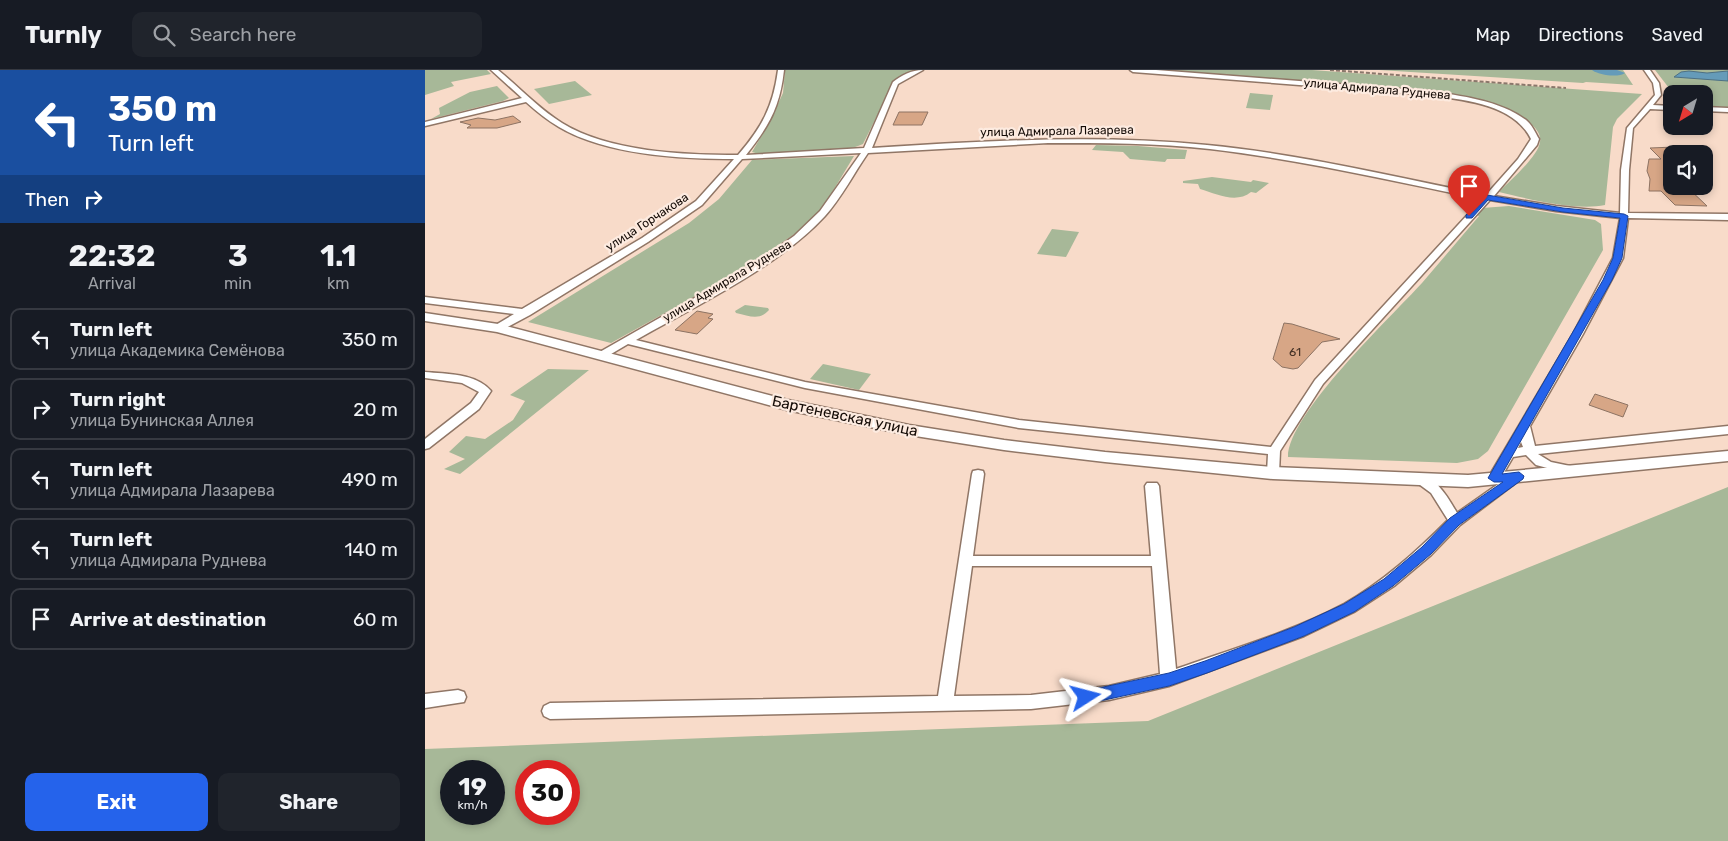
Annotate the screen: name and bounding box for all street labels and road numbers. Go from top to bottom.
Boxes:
street label: улица Адмирала Руднева [1303,76,1451,102]
street label: улица Адмирала Лазарева [980,123,1134,139]
street label: улица Горчакова [603,190,691,254]
street label: улица Адмирала Руднева [660,237,794,325]
street label: Бартеневская улица [771,392,919,440]

